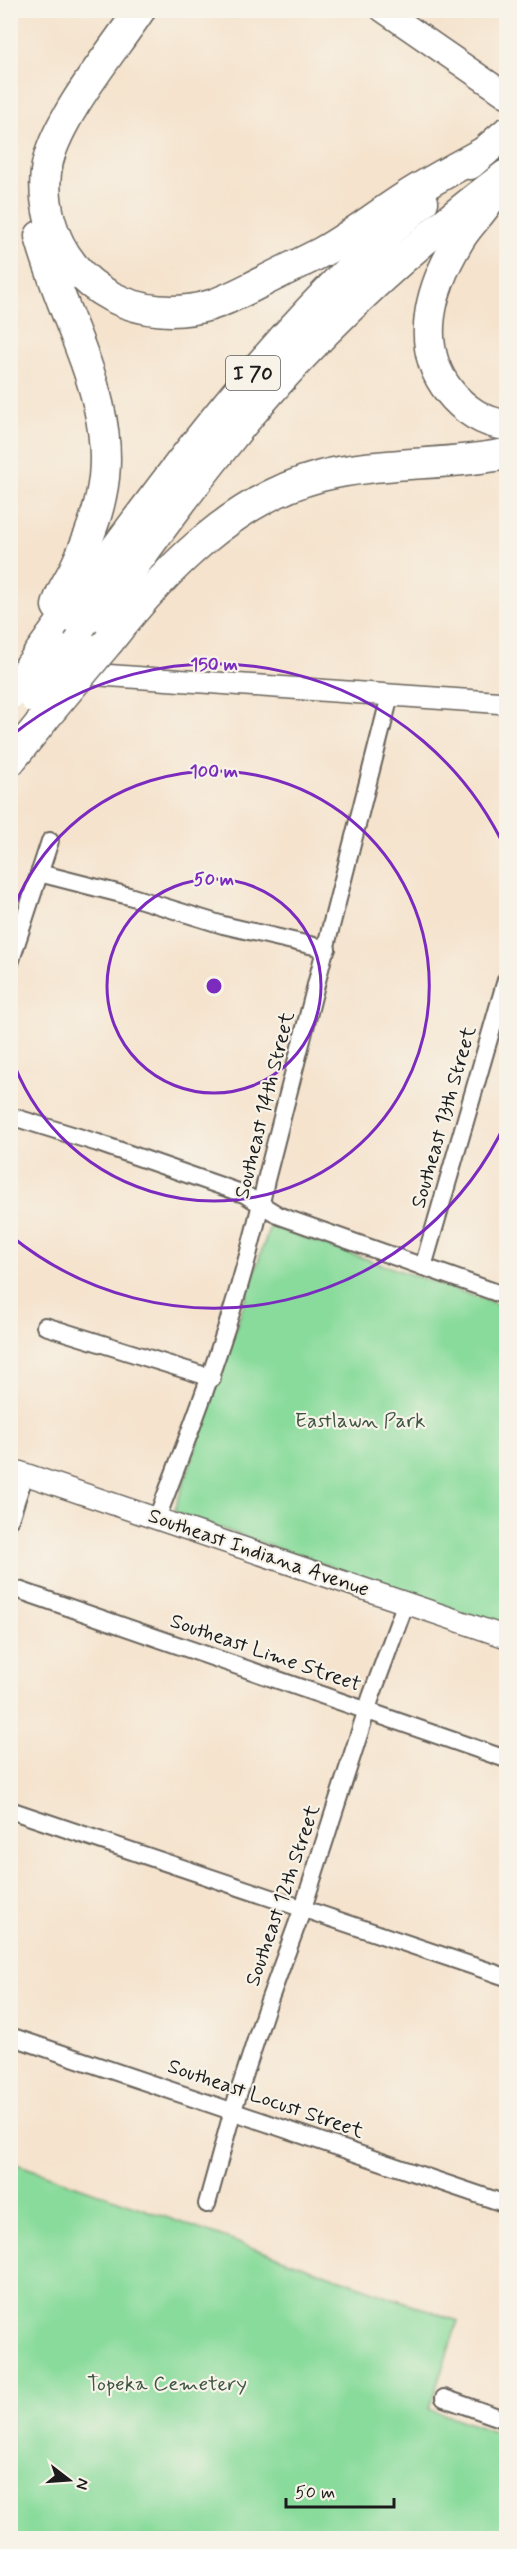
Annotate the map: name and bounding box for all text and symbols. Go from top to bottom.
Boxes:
road number: I 70 [226,356,280,390]
text: 150 m [190,653,238,677]
text: 100 m [190,760,238,784]
text: 50 m [194,868,234,892]
centre of rings [204,976,224,996]
street label: Southeast 14th Street [228,1008,302,1202]
street label: Southeast 13th Street [405,1022,484,1212]
park label: Eastlawn Park [295,1407,425,1435]
street label: Southeast Indiana Avenue [144,1502,373,1604]
street label: Southeast Lime Street [166,1607,365,1699]
street label: Southeast 12th Street [239,1800,327,1990]
street label: Southeast Locust Street [164,2052,368,2146]
park label: Topeka Cemetery [87,2370,247,2398]
north arrow [39,2450,99,2510]
scale bar [286,2471,394,2509]
text: N [70,2476,94,2492]
text: 50 m [295,2481,335,2505]

